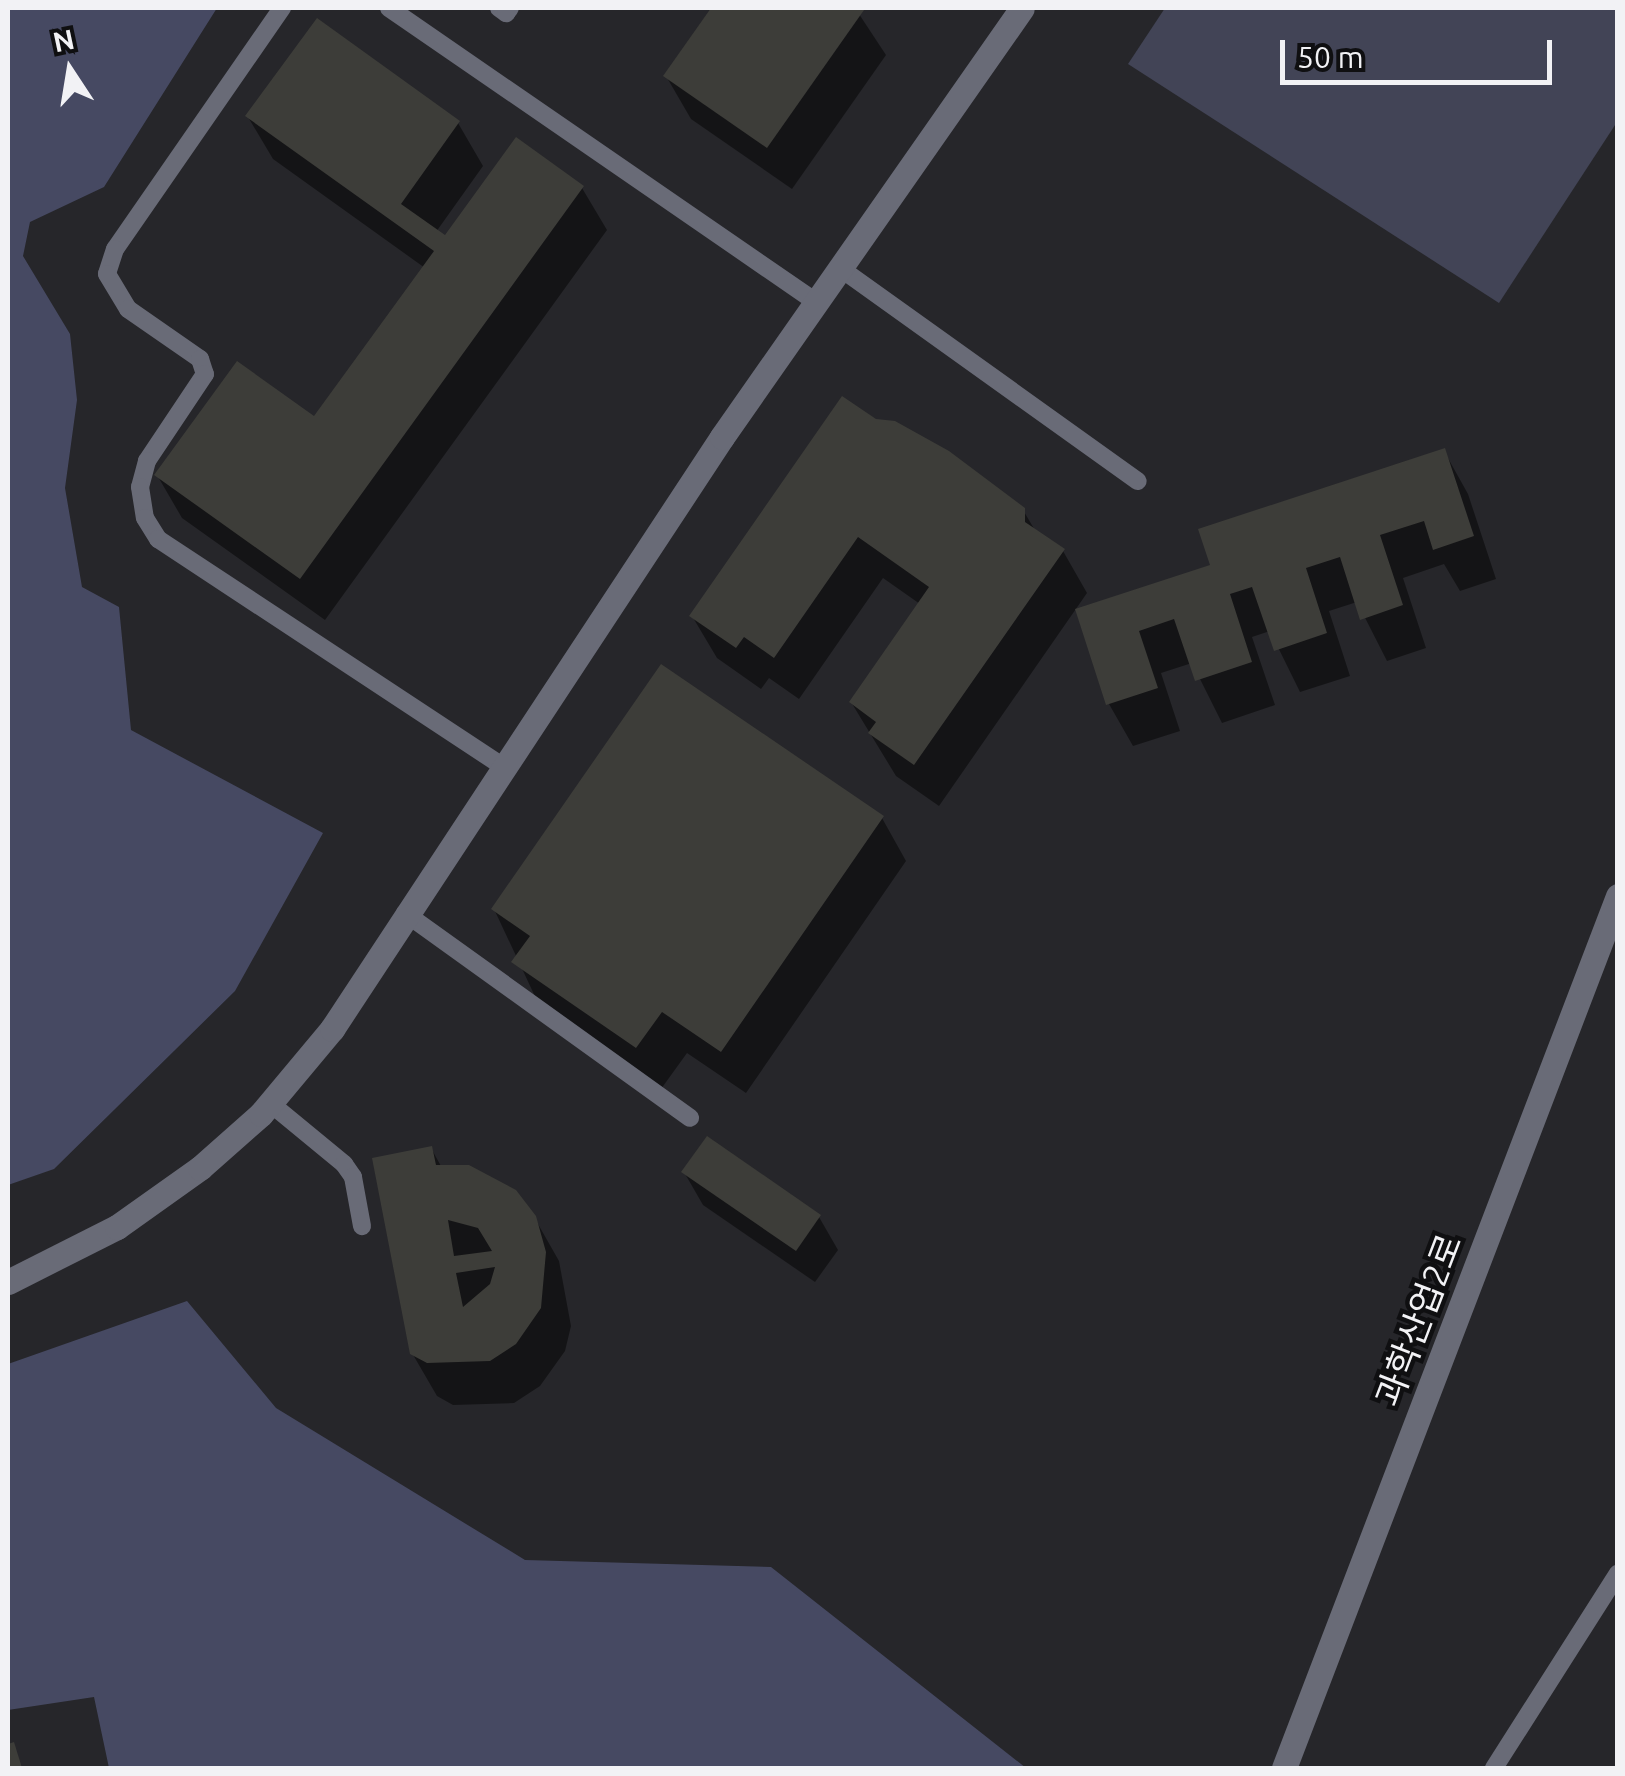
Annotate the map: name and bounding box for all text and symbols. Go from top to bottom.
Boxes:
north arrow [20,20,120,120]
scale bar [1285,20,1558,82]
text: N [50,23,77,58]
text: 50 m [1297,40,1364,74]
street label: 과학산업2로 [1366,1228,1470,1412]

